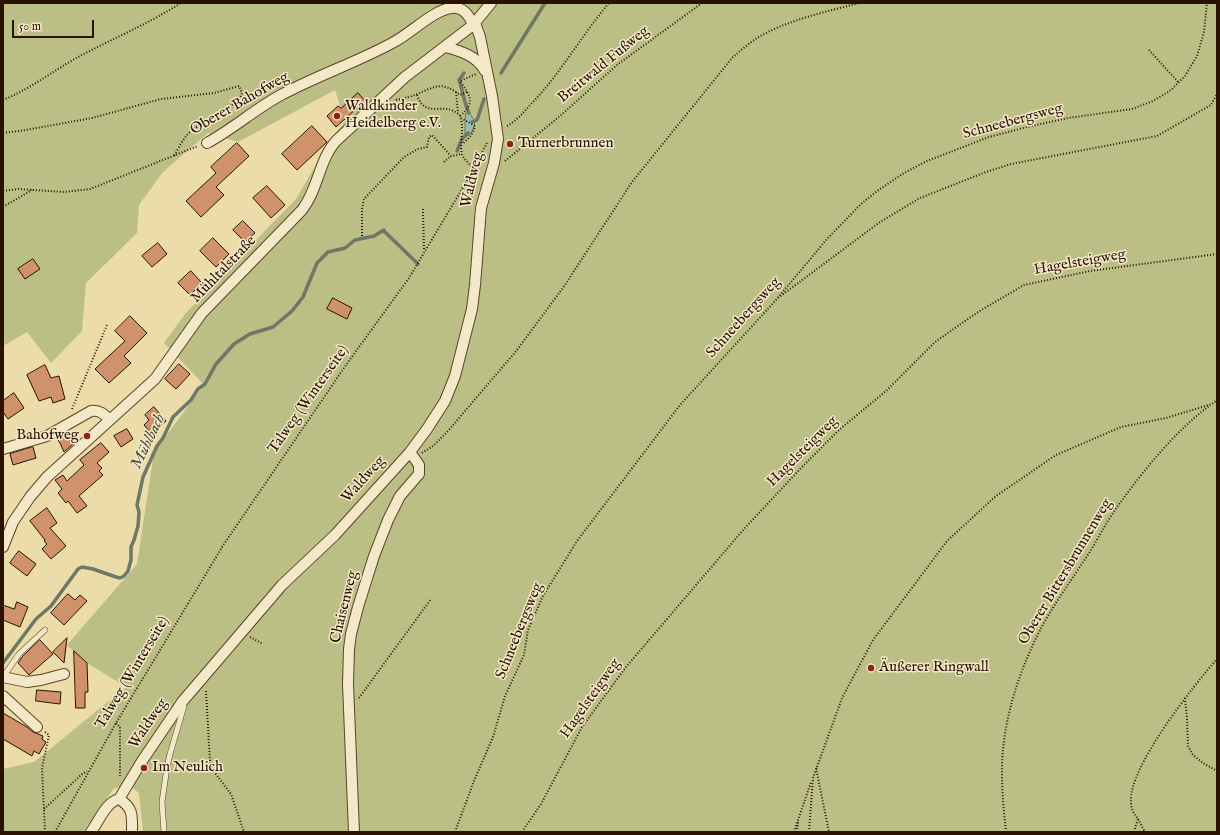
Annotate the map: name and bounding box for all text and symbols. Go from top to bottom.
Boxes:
scale bar [14,12,96,38]
text: 50 m [19,19,41,34]
street label: Breitwald Fußweg [555,23,653,107]
street label: Oberer Bahofweg [187,68,293,140]
place label: Waldkinder Heidelberg e.V. [345,98,441,133]
street label: Schneebergsweg [961,100,1065,144]
marker: Waldkinder Heidelberg e.V. [332,111,342,121]
place label: Turnerbrunnen [518,135,613,153]
marker: Turnerbrunnen [505,139,515,149]
street label: Waldweg [458,150,488,210]
street label: Mühltalstraße [187,233,261,307]
street label: Hagelsteigweg [1033,246,1127,280]
street label: Schneebergsweg [703,274,785,362]
street label: Talweg (Winterseite) [265,342,353,458]
water label: Mühlbach [127,411,171,473]
street label: Hagelsteigweg [764,413,842,491]
place label: Bahofweg [16,427,79,445]
marker: Bahofweg [82,431,92,441]
street label: Waldweg [338,453,390,507]
street label: Oberer Bittersbrunnenweg [1015,496,1117,648]
street label: Chaisenweg [327,569,363,645]
street label: Schneebergsweg [492,580,548,682]
street label: Talweg (Winterseite) [92,613,174,733]
street label: Hagelsteigweg [557,656,625,742]
place label: Äußerer Ringwall [879,659,989,677]
marker: Äußerer Ringwall [866,663,876,673]
street label: Waldweg [126,696,172,752]
place label: Im Neulich [152,759,223,777]
marker: Im Neulich [139,763,149,773]

